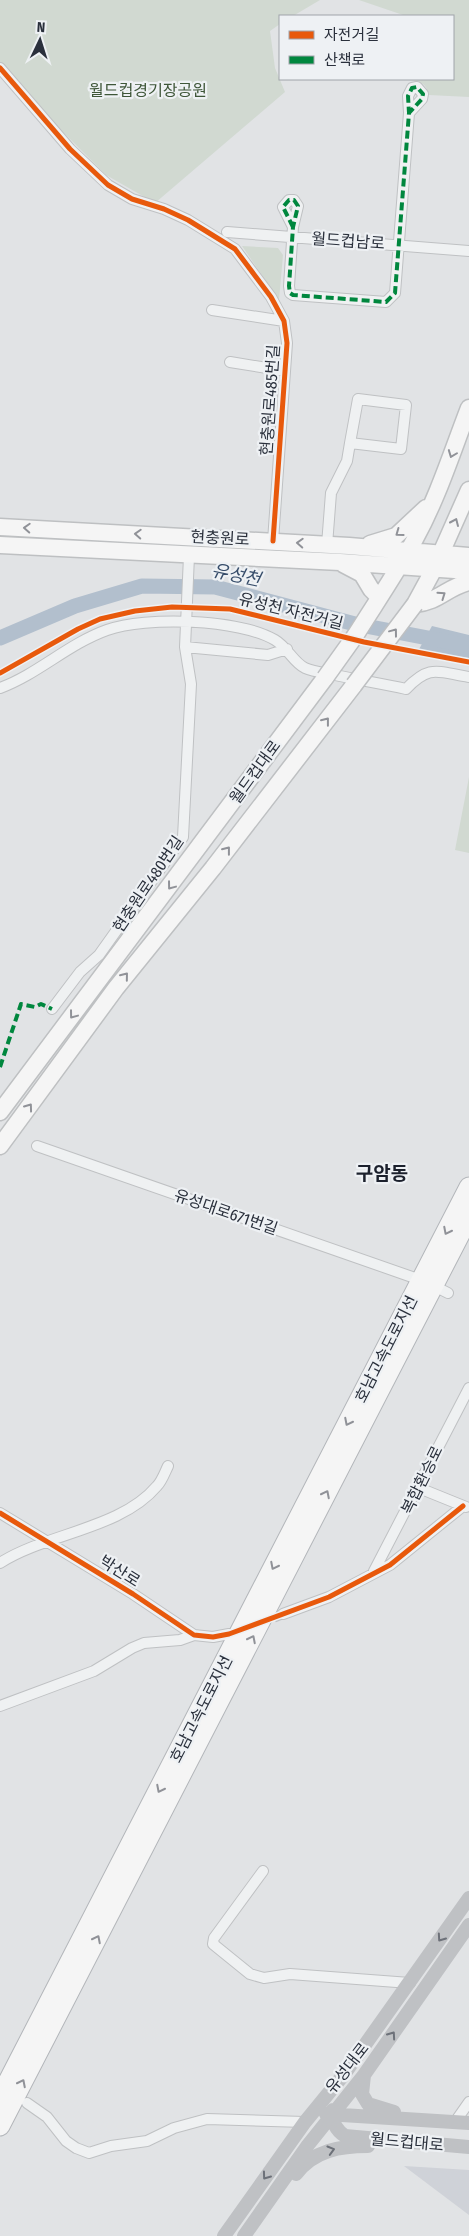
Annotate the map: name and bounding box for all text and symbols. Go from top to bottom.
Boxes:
north arrow [15,15,65,65]
legend [279,15,454,80]
text: N [36,19,46,36]
text: 자전거길 [324,26,379,44]
text: 산책로 [324,51,365,69]
park label: 월드컵경기장공원 [89,81,207,100]
street label: 월드컵남로 [311,229,386,253]
street label: 현충원로485번길 [257,344,283,456]
one-way arrow [448,449,458,458]
one-way arrow [448,518,459,527]
one-way arrow [23,523,31,534]
street label: 현충원로 [190,527,250,549]
one-way arrow [395,527,405,536]
one-way arrow [134,529,142,539]
one-way arrow [296,537,304,548]
water label: 유성천 [209,559,265,591]
street label: 유성천 자전거길 [237,589,345,633]
one-way arrow [436,592,446,601]
one-way arrow [388,629,396,638]
one-way arrow [321,718,329,727]
street label: 월드컵대로 [226,736,284,807]
street label: 현충원로480번길 [109,832,187,936]
one-way arrow [222,846,231,855]
one-way arrow [168,880,176,889]
one-way arrow [120,973,128,982]
one-way arrow [70,1009,79,1019]
one-way arrow [23,1103,32,1113]
district label: 구암동 [356,1162,408,1185]
street label: 유성대로671번길 [172,1185,280,1239]
one-way arrow [443,1225,453,1234]
street label: 호남고속도로지선 [351,1292,421,1406]
one-way arrow [344,1417,354,1426]
street label: 복합환승로 [397,1443,447,1517]
one-way arrow [320,1491,330,1500]
street label: 박산로 [96,1551,144,1591]
one-way arrow [270,1561,280,1570]
one-way arrow [246,1635,256,1644]
street label: 호남고속도로지선 [166,1652,236,1766]
one-way arrow [156,1783,166,1792]
one-way arrow [438,1932,447,1942]
one-way arrow [91,1935,101,1944]
one-way arrow [386,2031,395,2041]
street label: 유성대로 [321,2039,373,2097]
one-way arrow [16,2079,26,2088]
street label: 월드컵대로 [370,2129,445,2155]
one-way arrow [326,2146,335,2156]
one-way arrow [263,2170,272,2180]

